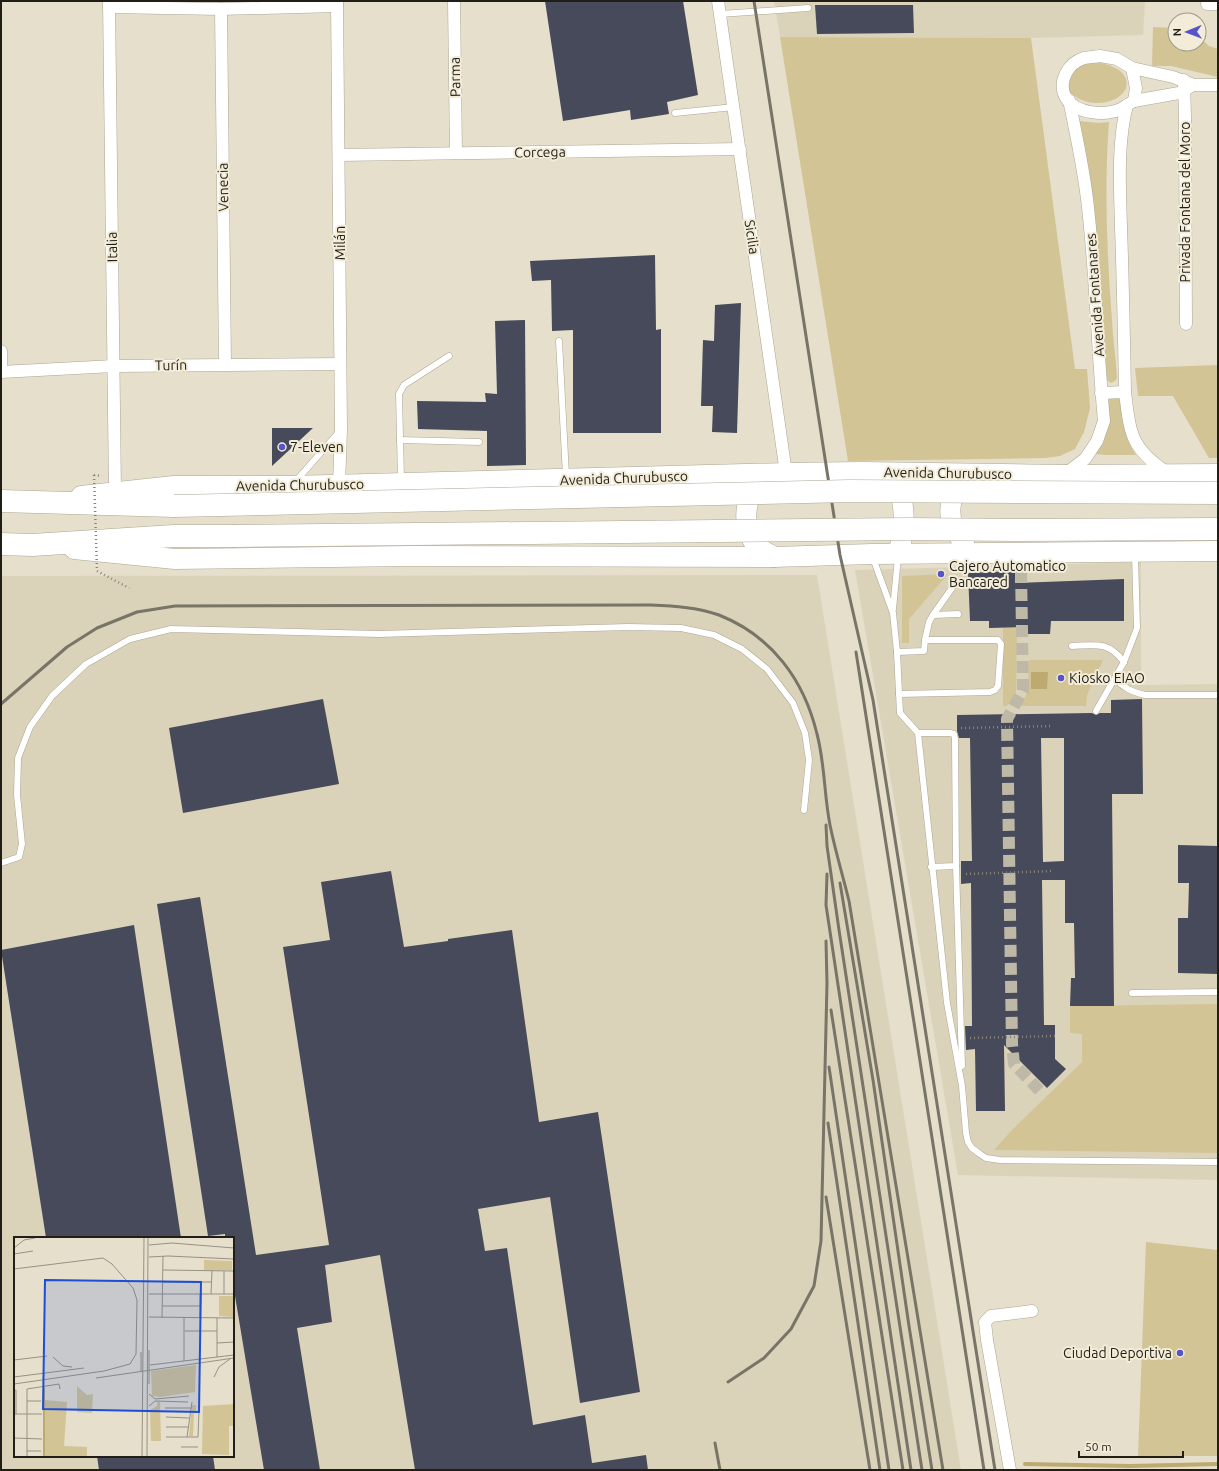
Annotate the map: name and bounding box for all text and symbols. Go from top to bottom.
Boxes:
north arrow [1167,12,1207,52]
text: N [1171,28,1183,36]
street label: Parma [447,57,463,97]
street label: Privada Fontana del Moro [1177,122,1193,282]
street label: Corcega [514,144,566,160]
street label: Venecia [215,162,231,212]
street label: Sicilia [742,219,762,255]
street label: Milán [332,226,348,260]
street label: Italia [104,232,120,262]
street label: Avenida Fontanares [1083,233,1107,357]
street label: Turín [155,357,187,373]
place label: 7-Eleven [290,439,344,455]
marker: 7-Eleven [277,442,287,452]
street label: Avenida Churubusco [884,464,1012,482]
street label: Avenida Churubusco [560,468,688,488]
street label: Avenida Churubusco [236,476,364,494]
place label: Cajero Automatico Bancared [949,558,1066,590]
marker: Cajero Automatico Bancared [936,569,946,579]
place label: Kiosko EIAO [1069,670,1145,686]
marker: Kiosko EIAO [1056,673,1066,683]
inset map [14,1237,234,1457]
place label: Ciudad Deportiva [1063,1345,1172,1361]
marker: Ciudad Deportiva [1175,1348,1185,1358]
scale bar [1079,1433,1183,1459]
text: 50 m [1085,1440,1112,1453]

